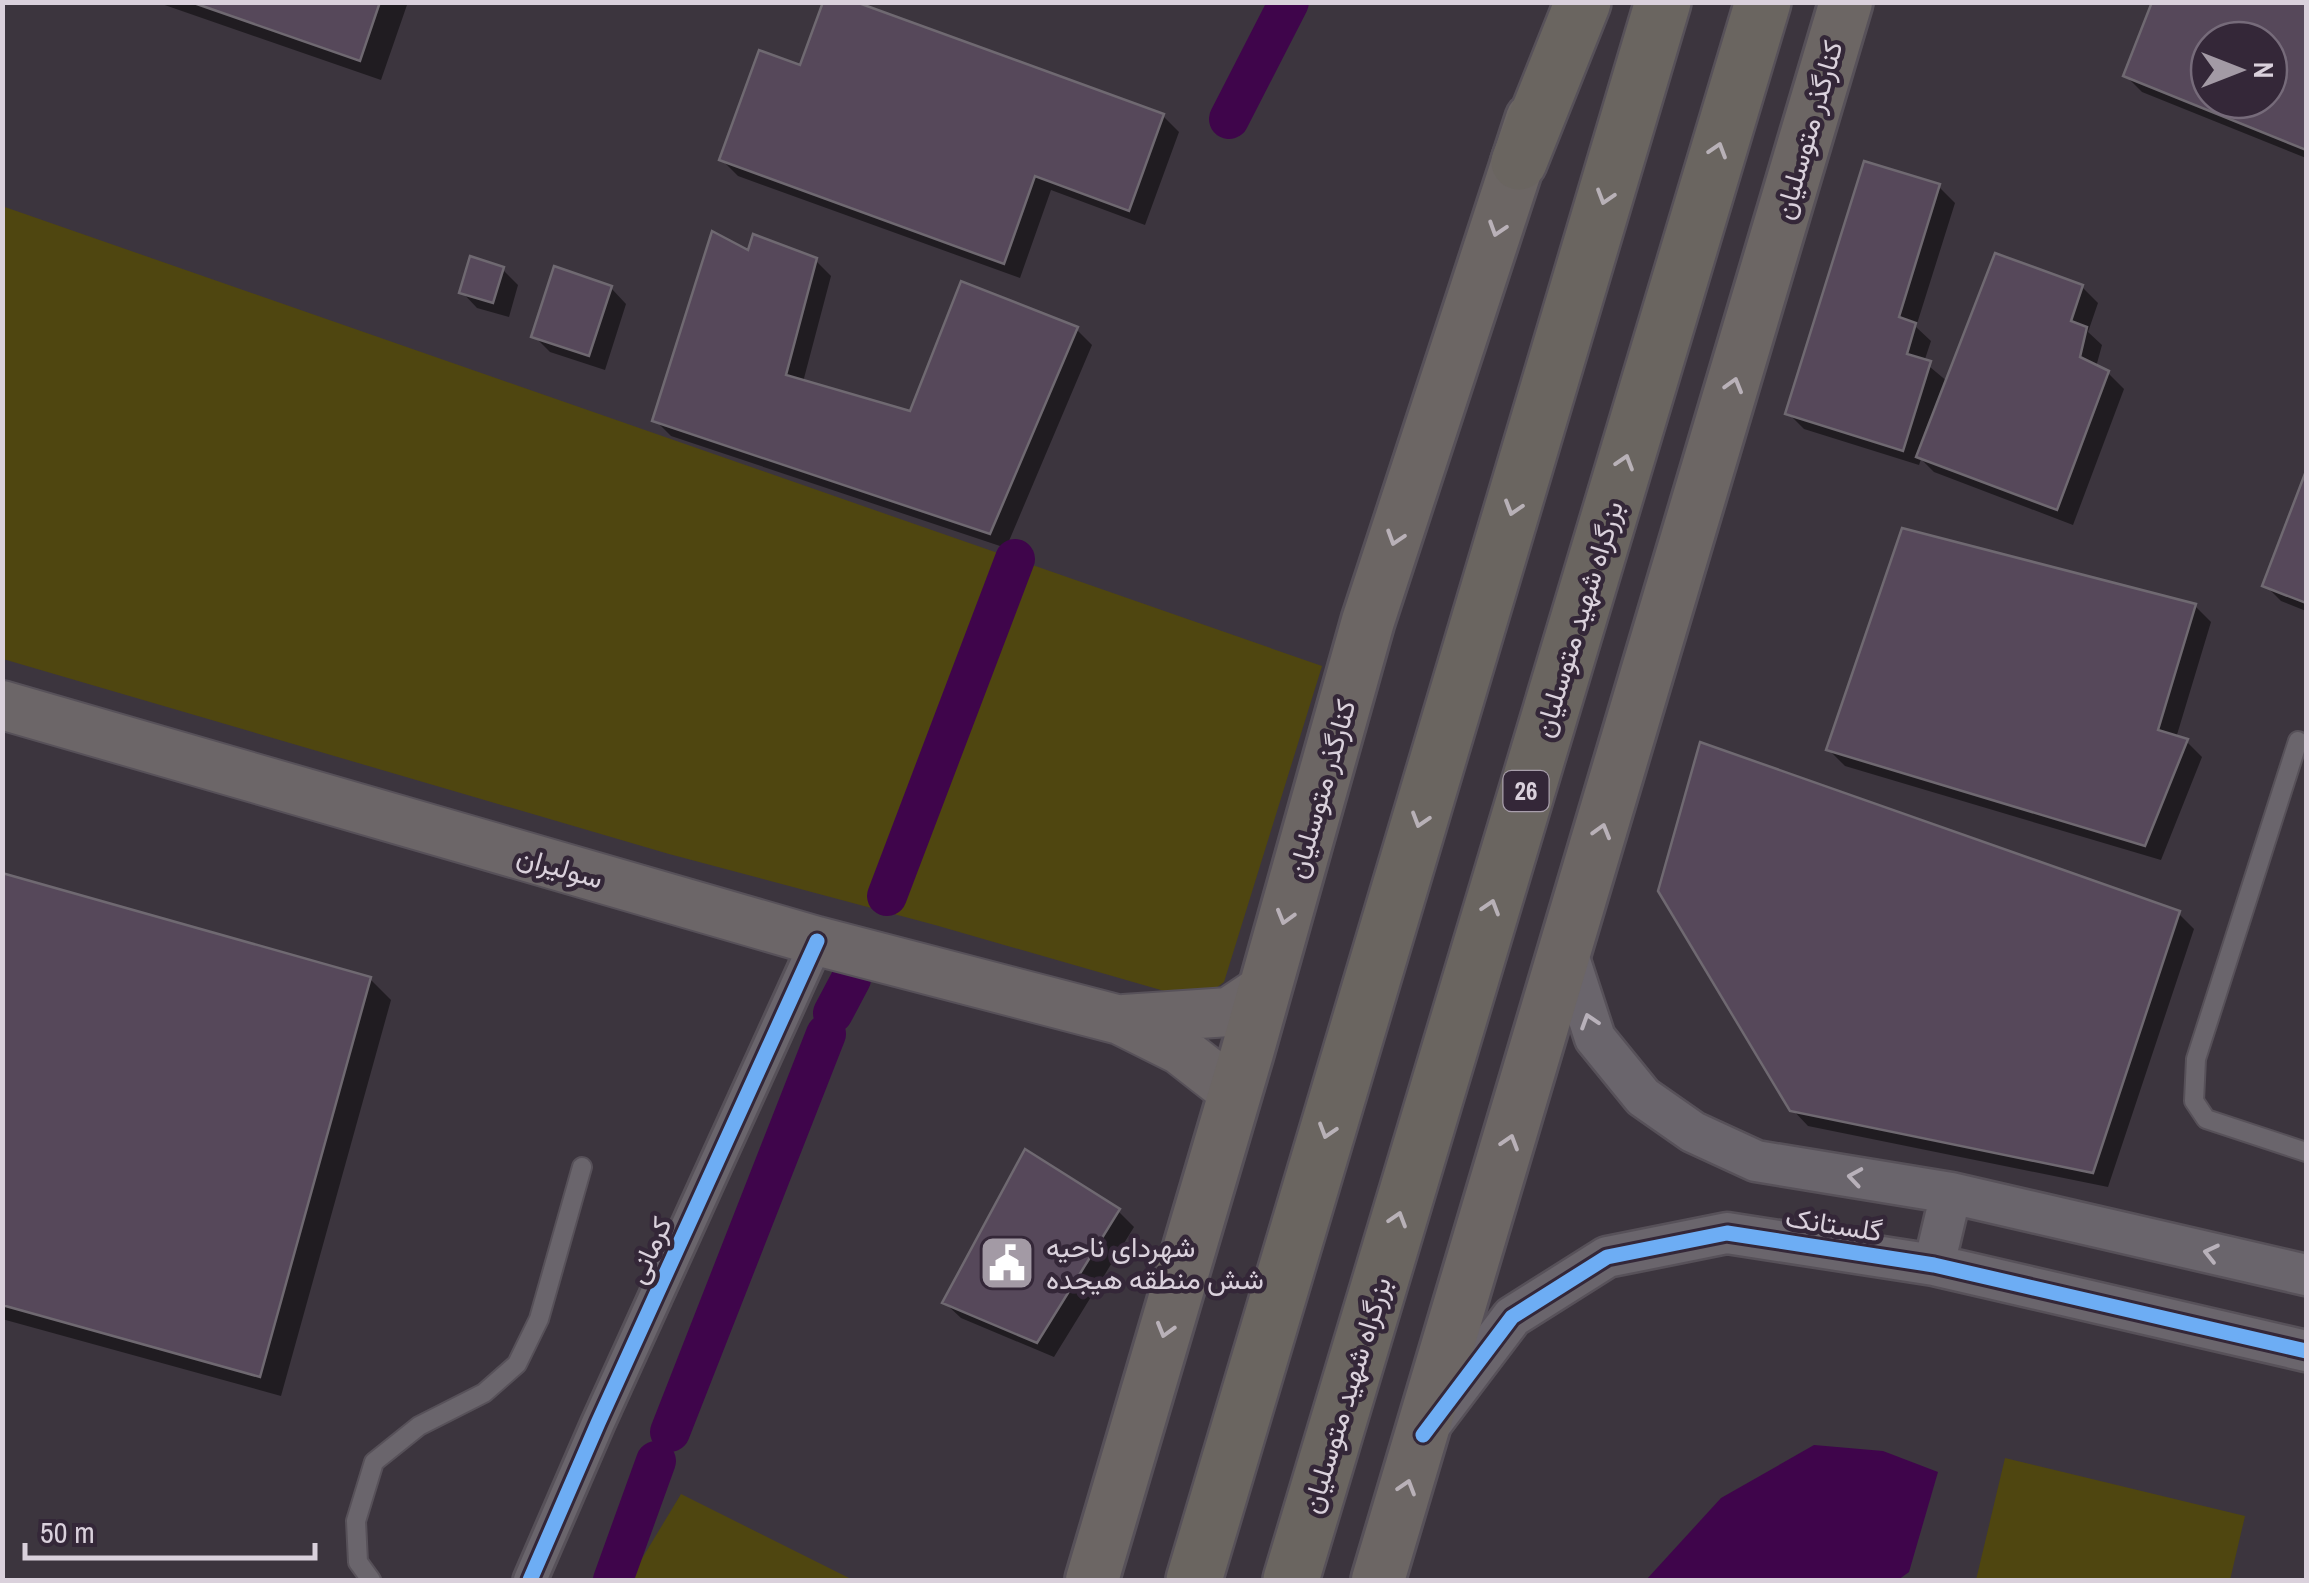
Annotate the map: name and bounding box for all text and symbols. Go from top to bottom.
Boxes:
north arrow [2189,20,2289,120]
street label: کنارگذر متوسلیان [1764,36,1852,224]
text: N [2245,62,2283,78]
one-way arrow [1706,143,1727,160]
one-way arrow [1596,187,1617,204]
one-way arrow [1489,220,1509,237]
one-way arrow [1722,377,1743,394]
one-way arrow [1613,454,1634,471]
street label: بزرگراه شهید متوسلیان [1524,496,1632,742]
one-way arrow [1504,499,1525,516]
one-way arrow [1387,529,1407,546]
street label: کنارگذر متوسلیان [1277,695,1365,883]
road number: 26 [1504,771,1548,811]
one-way arrow [1411,810,1432,827]
one-way arrow [1590,823,1611,840]
street label: سولیران [512,837,608,897]
one-way arrow [1479,899,1500,916]
one-way arrow [1276,908,1297,925]
one-way arrow [1580,1013,1601,1030]
one-way arrow [1318,1122,1339,1139]
one-way arrow [1498,1135,1519,1152]
one-way arrow [1847,1167,1863,1188]
street label: گلستانک [1783,1198,1885,1250]
street label: کرمانی [618,1211,680,1289]
one-way arrow [1386,1211,1407,1228]
place label: شهردای ناحیه شش منطقه هیجده [1046,1228,1264,1298]
public building icon: شهردای ناحیه شش منطقه هیجده [977,1233,1037,1293]
one-way arrow [2203,1244,2220,1265]
street label: بزرگراه شهید متوسلیان [1292,1272,1400,1518]
one-way arrow [1156,1321,1177,1338]
one-way arrow [1395,1480,1415,1497]
scale bar [25,1498,315,1560]
text: 50 m [40,1512,95,1552]

